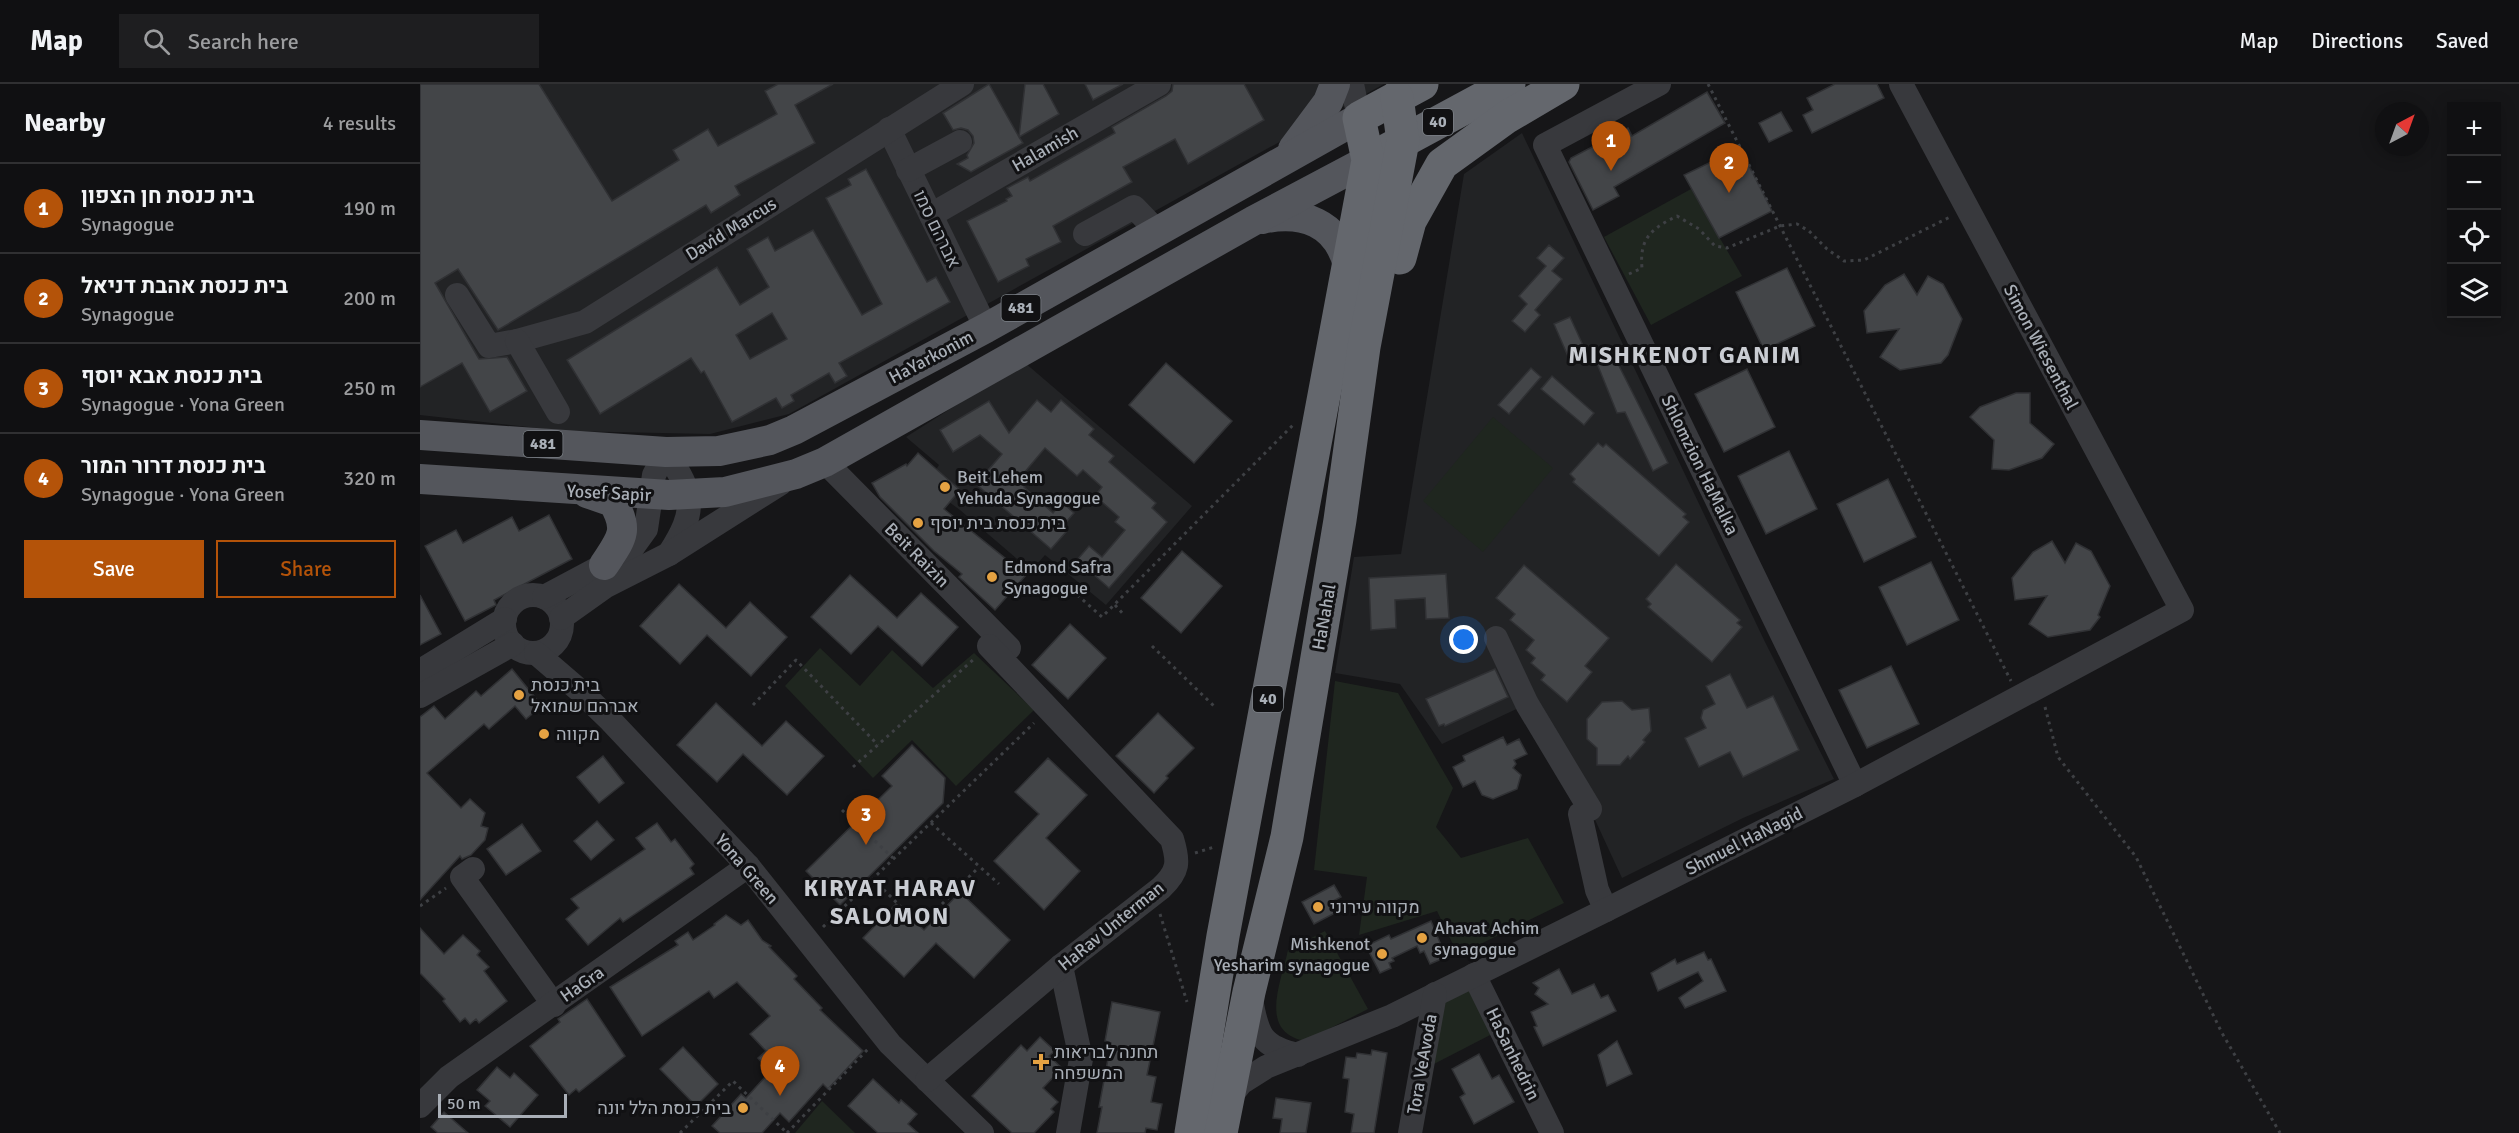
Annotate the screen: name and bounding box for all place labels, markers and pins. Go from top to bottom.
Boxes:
pin: 1 [1592,122,1630,171]
pin: 2 [1710,144,1748,193]
place label: Beit Lehem Yehuda Synagogue [957,466,1100,509]
marker: Beit Lehem Yehuda Synagogue [938,480,952,494]
place label: בית כנסת בית יוסף [930,512,1067,534]
marker: בית כנסת בית יוסף [911,516,925,530]
place label: Edmond Safra Synagogue [1004,556,1112,599]
marker: Edmond Safra Synagogue [985,570,999,584]
place label: בית כנסת אברהם שמואל [531,674,639,717]
marker: בית כנסת אברהם שמואל [512,688,526,702]
place label: מקווה [556,723,600,745]
marker: מקווה [537,727,551,741]
pin: 3 [846,796,886,845]
place label: מקווה עירוני [1330,896,1420,918]
marker: מקווה עירוני [1311,900,1325,914]
place label: Ahavat Achim synagogue [1434,917,1539,960]
marker: Ahavat Achim synagogue [1415,931,1429,945]
place label: Mishkenot Yesharim synagogue [1214,933,1370,976]
marker: Mishkenot Yesharim synagogue [1375,947,1389,961]
place label: תחנה לבריאות המשפחה [1054,1041,1158,1084]
pin: 4 [760,1046,800,1096]
marker: תחנה לבריאות המשפחה [1032,1053,1050,1071]
place label: בית כנסת הלל יונה [597,1097,732,1119]
marker: בית כנסת הלל יונה [736,1101,750,1115]

